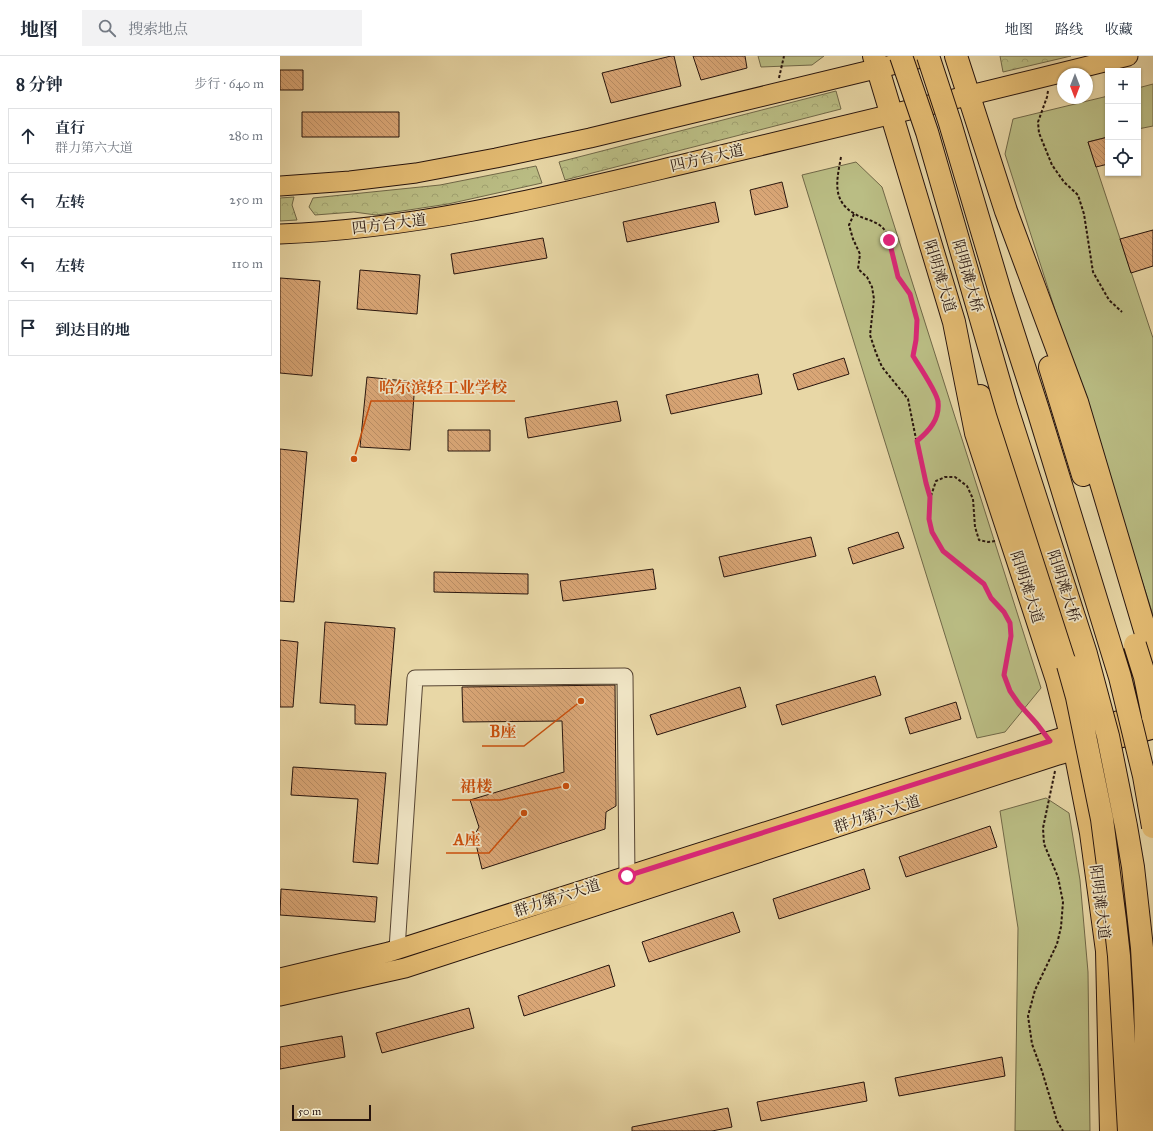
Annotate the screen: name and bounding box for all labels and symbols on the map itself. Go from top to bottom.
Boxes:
north arrow [1057,68,1093,104]
street label: 四方台大道 [668,141,746,175]
street label: 四方台大道 [351,210,427,238]
route end [880,231,898,249]
street label: 阳明滩大道 [920,237,960,315]
street label: 阳明滩大桥 [949,237,987,315]
callout: 哈尔滨轻工业学校 [371,373,515,401]
text: 哈尔滨轻工业学校 [379,378,507,397]
street label: 阳明滩大桥 [1044,548,1084,624]
street label: 阳明滩大道 [1007,549,1047,625]
callout: B座 [482,718,524,746]
text: B座 [490,722,516,741]
callout: 裙楼 [452,772,500,800]
text: 裙楼 [460,777,492,796]
street label: 群力第六大道 [831,792,923,836]
callout: A座 [446,825,489,853]
text: A座 [453,830,480,849]
street label: 阳明滩大道 [1086,864,1114,940]
route start [618,867,636,885]
street label: 群力第六大道 [511,876,603,920]
scale bar [292,1103,371,1122]

